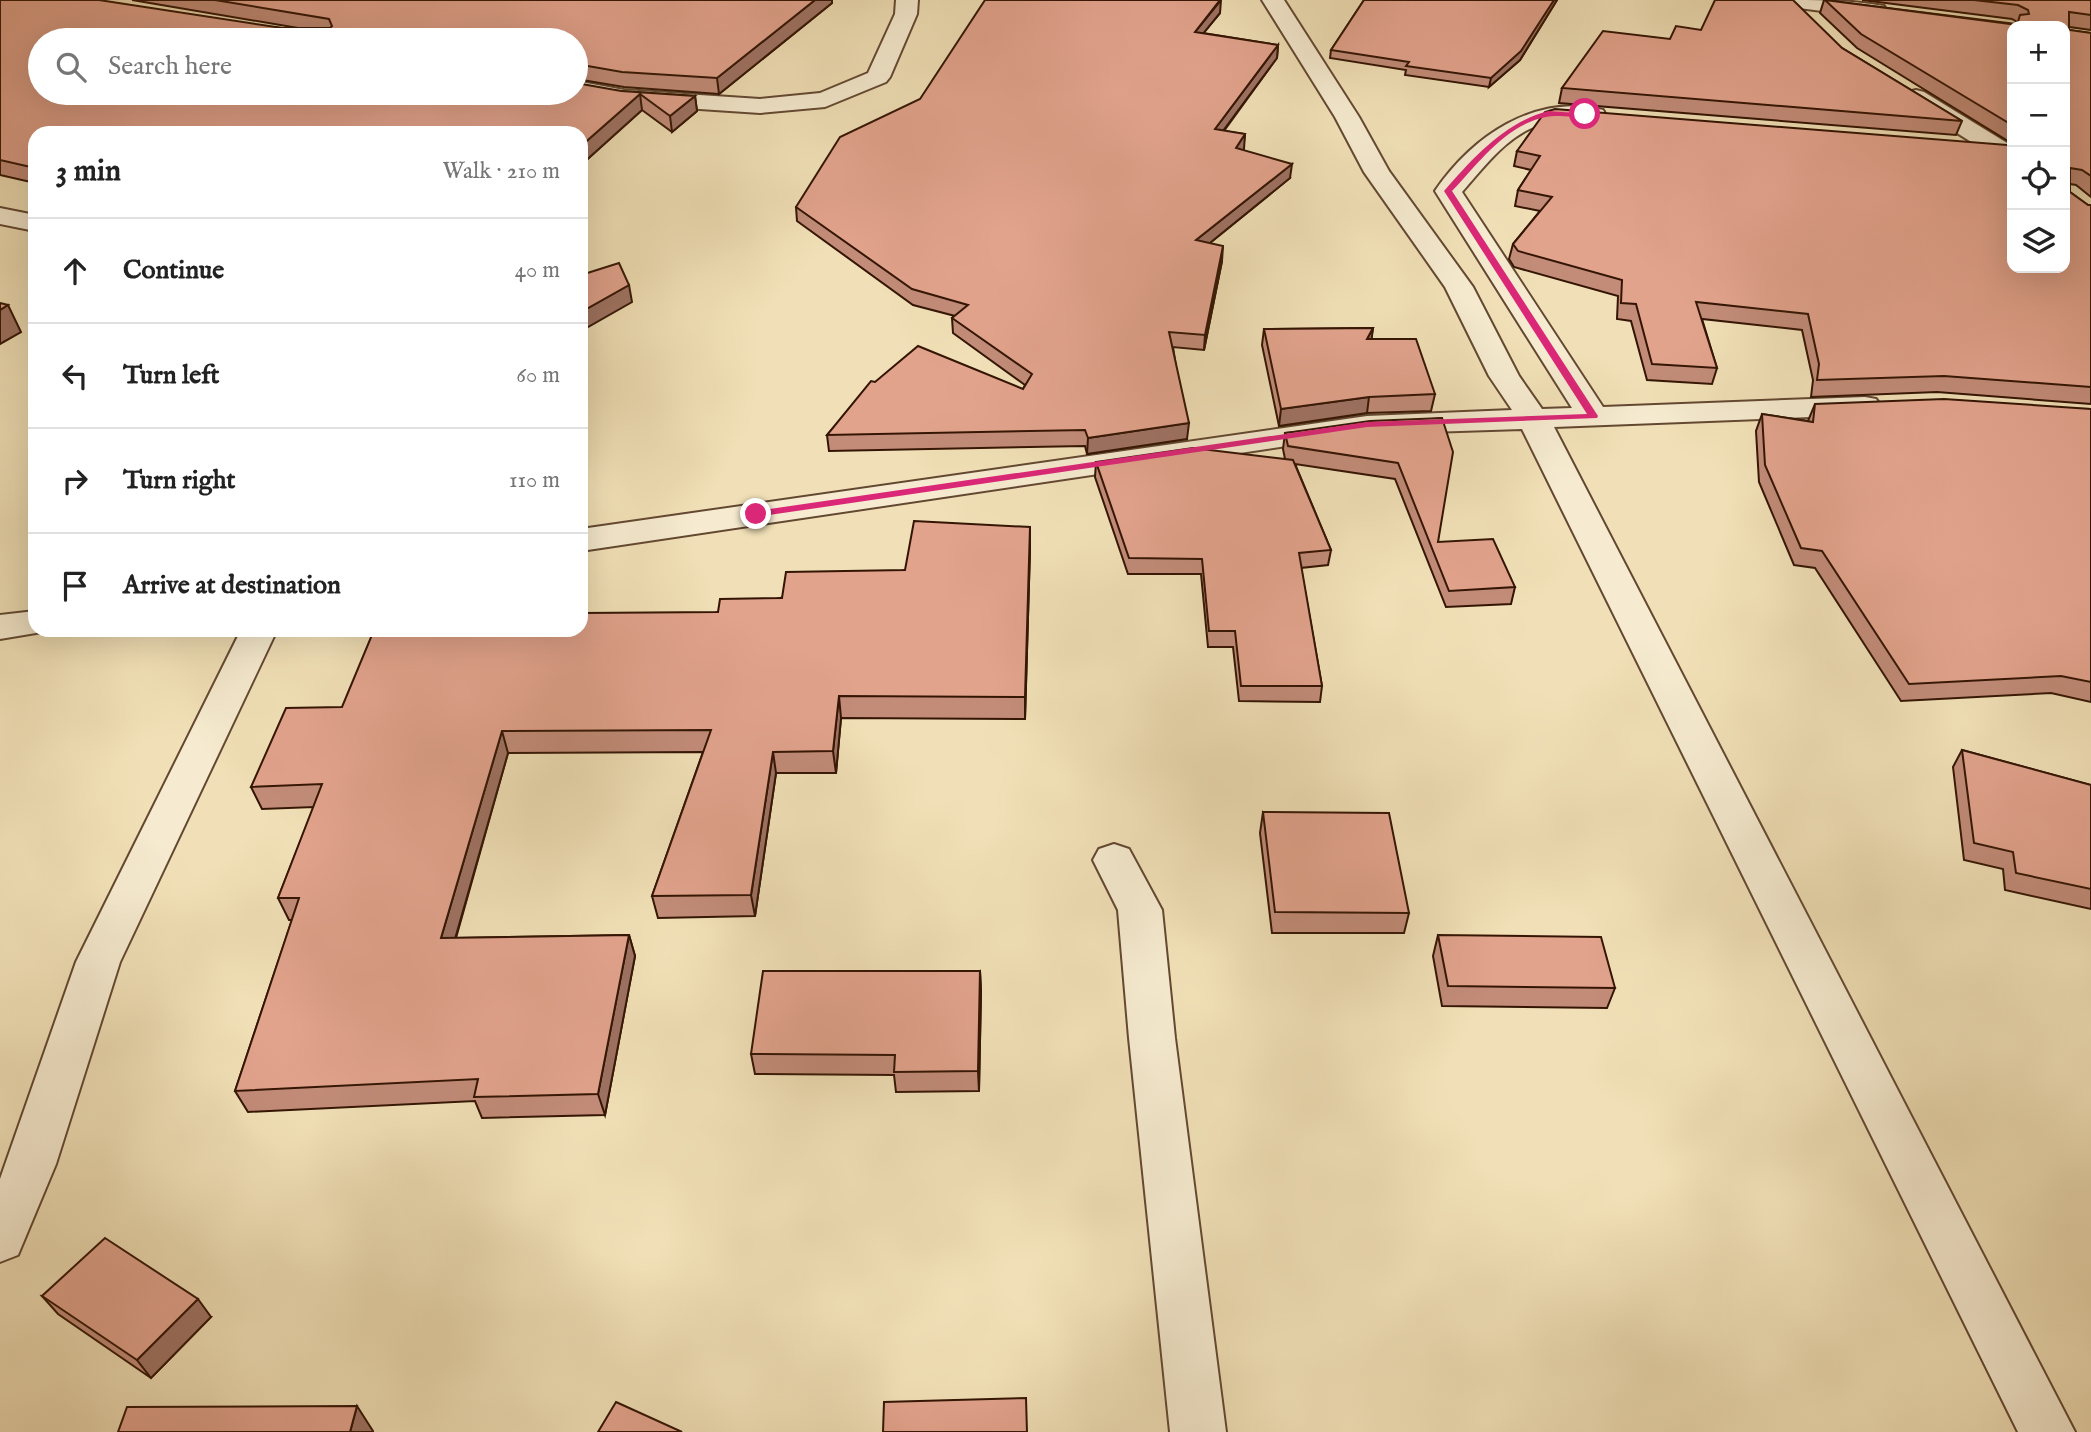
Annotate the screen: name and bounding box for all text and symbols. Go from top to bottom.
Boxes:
map controls [2007,21,2070,273]
button: + [2007,21,2070,84]
search box [28,28,588,105]
icon: search [52,48,90,86]
text: Search here [108,50,232,83]
button: − [2007,84,2070,147]
route start [1569,98,1600,129]
button: locate [2007,147,2070,210]
text: 3 min [56,153,121,191]
text: Walk · 210 m [443,157,560,186]
button: layers [2007,210,2070,273]
icon: ahead [56,252,94,290]
text: Continue [123,254,224,287]
text: 40 m [515,256,560,285]
icon: left [56,357,94,395]
text: Turn left [123,359,220,392]
text: 60 m [516,361,560,390]
icon: right [56,462,94,500]
text: Turn right [123,464,236,497]
text: 110 m [509,466,560,495]
route end [740,498,771,529]
icon: arrive [56,567,94,605]
text: Arrive at destination [123,569,341,602]

